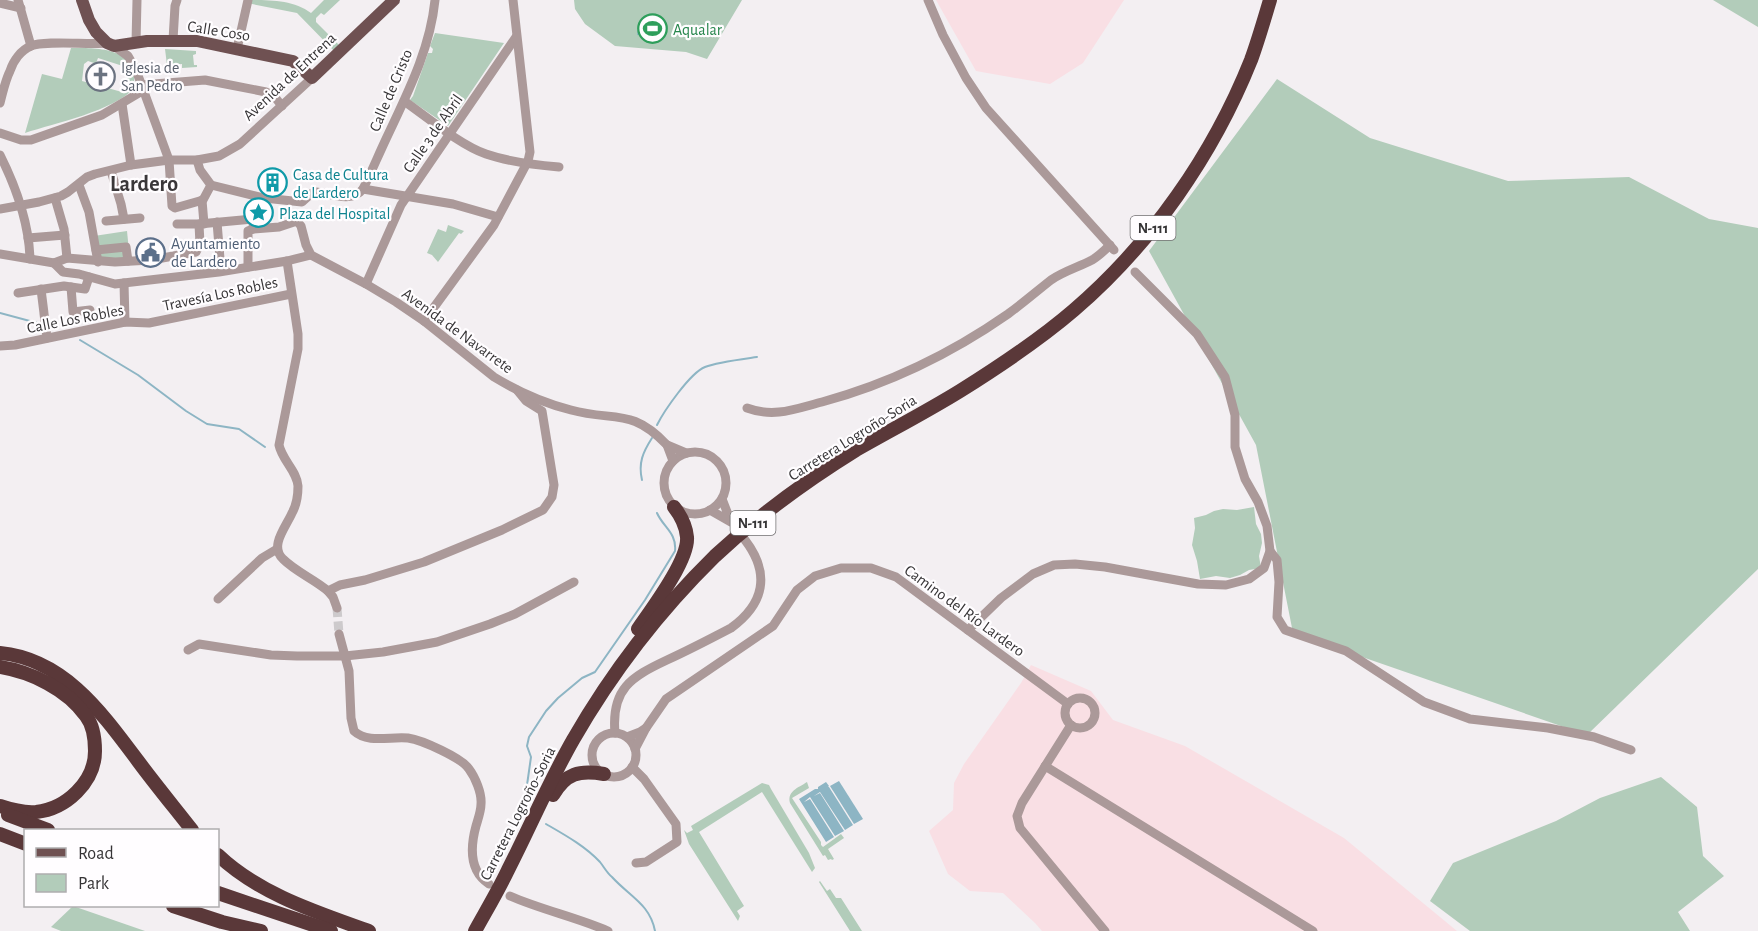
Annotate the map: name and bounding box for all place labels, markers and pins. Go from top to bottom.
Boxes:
sports icon: Aqualar [636,13,668,45]
place label: Aqualar [673,22,723,38]
church icon: Iglesia de San Pedro [84,60,116,92]
place label: Iglesia de San Pedro [121,60,183,94]
building icon: Casa de Cultura de Lardero [256,167,288,199]
place label: Casa de Cultura de Lardero [293,167,389,201]
place icon: Plaza del Hospital [242,197,274,229]
place label: Plaza del Hospital [279,206,390,222]
public building icon: Ayuntamiento de Lardero [134,236,166,268]
place label: Ayuntamiento de Lardero [171,236,261,270]

